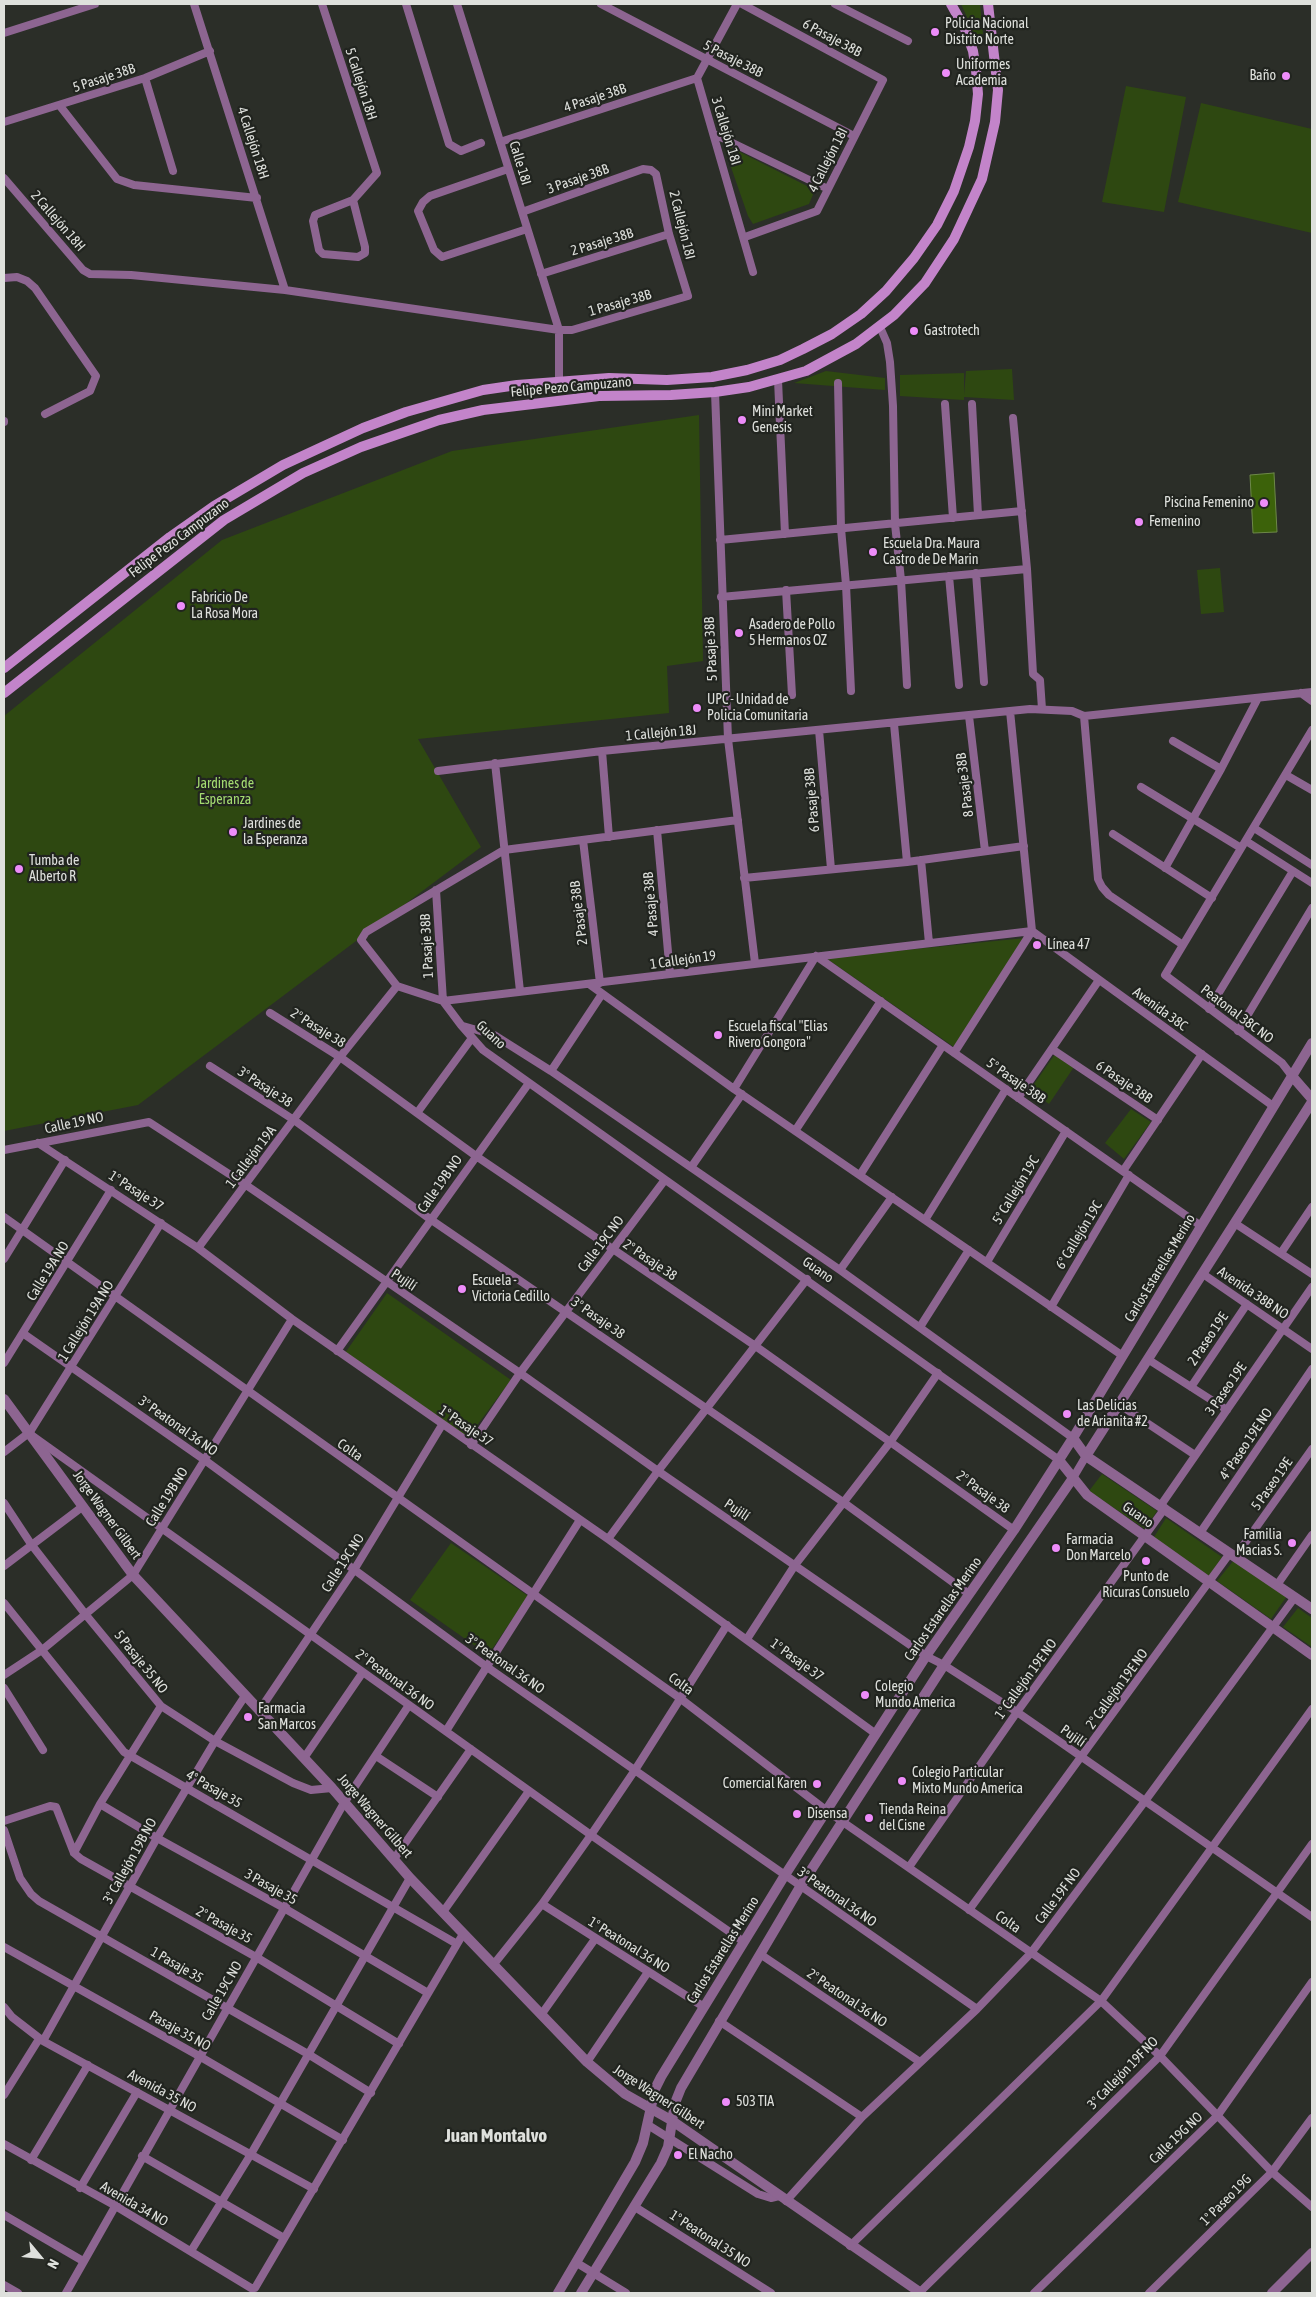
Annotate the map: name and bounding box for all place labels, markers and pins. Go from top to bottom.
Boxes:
place label: Policia Nacional Distrito Norte [945,16,1029,48]
marker: Policia Nacional Distrito Norte [929,26,941,38]
place label: Uniformes Academia [956,57,1010,90]
marker: Uniformes Academia [940,67,952,79]
place label: Baño [1249,68,1276,84]
marker: Baño [1280,70,1292,82]
place label: Gastrotech [924,323,980,339]
marker: Gastrotech [908,325,920,337]
place label: Mini Market Genesis [752,404,813,437]
marker: Mini Market Genesis [736,414,748,426]
place label: Piscina Femenino [1164,495,1254,511]
marker: Piscina Femenino [1258,497,1270,509]
place label: Femenino [1149,514,1201,530]
marker: Femenino [1133,516,1145,528]
place label: Escuela Dra. Maura Castro de De Marin [883,536,980,568]
marker: Escuela Dra. Maura Castro de De Marin [867,546,879,558]
place label: Fabricio De La Rosa Mora [191,590,258,622]
marker: Fabricio De La Rosa Mora [175,600,187,612]
place label: Asadero de Pollo 5 Hermanos OZ [749,617,835,650]
marker: Asadero de Pollo 5 Hermanos OZ [733,627,745,639]
place label: UPC - Unidad de Policia Comunitaria [707,692,808,724]
marker: UPC - Unidad de Policia Comunitaria [691,702,703,714]
place label: Jardines de la Esperanza [243,816,308,849]
marker: Jardines de la Esperanza [227,826,239,838]
place label: Tumba de Alberto R [29,853,79,886]
marker: Tumba de Alberto R [13,863,25,875]
place label: Línea 47 [1047,937,1090,953]
marker: Línea 47 [1031,939,1043,951]
place label: Escuela fiscal "Elias Rivero Gongora" [728,1019,828,1052]
marker: Escuela fiscal "Elias Rivero Gongora" [712,1029,724,1041]
place label: Escuela - Victoria Cedillo [472,1273,550,1305]
marker: Escuela - Victoria Cedillo [456,1283,468,1295]
place label: Las Delicias de Arianita #2 [1077,1398,1148,1430]
marker: Las Delicias de Arianita #2 [1061,1408,1073,1420]
place label: Familia Macias S. [1236,1527,1282,1560]
place label: Farmacia Don Marcelo [1066,1532,1131,1564]
marker: Familia Macias S. [1286,1537,1298,1549]
marker: Farmacia Don Marcelo [1050,1542,1062,1554]
marker: Punto de Ricuras Consuelo [1140,1555,1152,1567]
place label: Punto de Ricuras Consuelo [1102,1569,1190,1601]
place label: Colegio Mundo America [875,1679,955,1711]
marker: Colegio Mundo America [859,1689,871,1701]
place label: Farmacia San Marcos [258,1701,316,1734]
marker: Farmacia San Marcos [242,1711,254,1723]
place label: Colegio Particular Mixto Mundo America [912,1765,1023,1798]
marker: Colegio Particular Mixto Mundo America [896,1775,908,1787]
place label: Comercial Karen [723,1776,807,1792]
marker: Comercial Karen [811,1778,823,1790]
place label: Tienda Reina del Cisne [879,1802,946,1834]
place label: Disensa [807,1806,848,1822]
marker: Disensa [791,1808,803,1820]
marker: Tienda Reina del Cisne [863,1812,875,1824]
place label: 503 TIA [736,2094,774,2110]
marker: 503 TIA [720,2096,732,2108]
place label: El Nacho [688,2147,733,2163]
marker: El Nacho [672,2149,684,2161]

